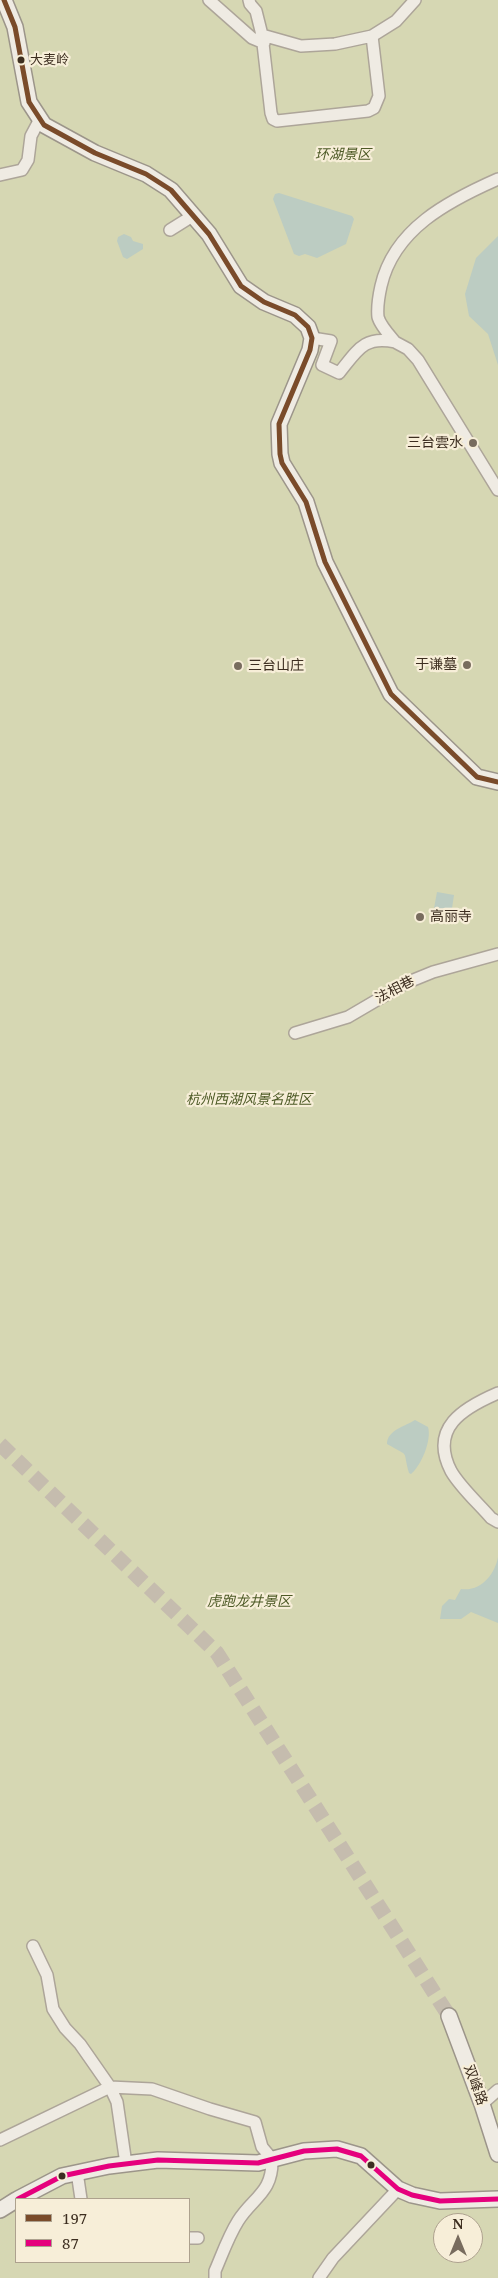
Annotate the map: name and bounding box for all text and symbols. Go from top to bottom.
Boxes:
place label: 大麦岭 [30,52,69,68]
marker: 大麦岭 [16,55,26,65]
park label: 环湖景区 [315,147,371,163]
place label: 三台雲水 [407,435,463,451]
marker: 三台雲水 [467,437,479,449]
place label: 于谦墓 [415,657,457,673]
place label: 三台山庄 [248,658,304,674]
marker: 于谦墓 [461,659,473,671]
marker: 三台山庄 [232,660,244,672]
place label: 高丽寺 [430,909,472,925]
marker: 高丽寺 [414,911,426,923]
street label: 法相巷 [373,973,417,1007]
park label: 杭州西湖风景名胜区 [186,1092,312,1108]
park label: 虎跑龙井景区 [207,1594,291,1610]
street label: 双峰路 [460,2062,490,2108]
unlabelled marker [366,2160,376,2170]
unlabelled marker [57,2171,67,2181]
legend [15,2198,190,2263]
text: 197 [62,2208,87,2228]
north arrow [433,2213,483,2263]
text: N [452,2214,464,2233]
text: 87 [62,2233,79,2253]

